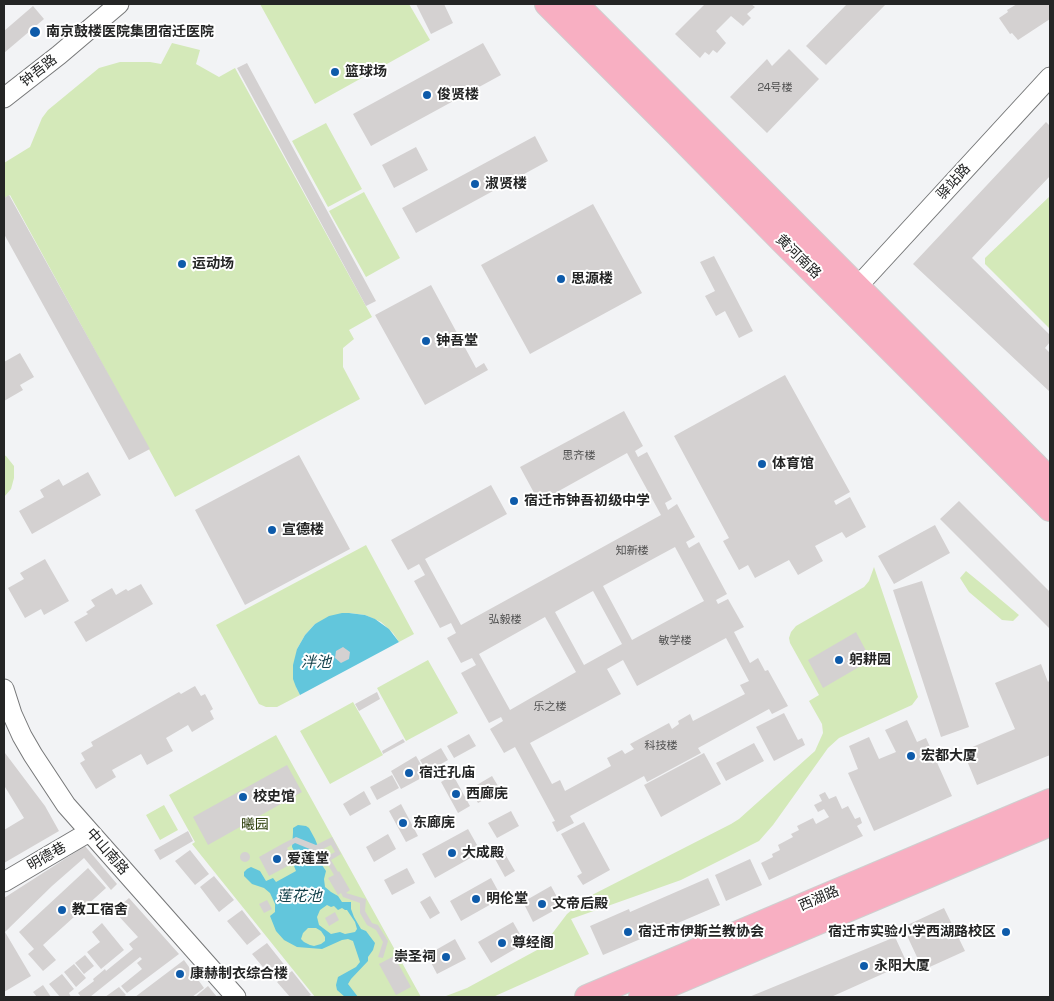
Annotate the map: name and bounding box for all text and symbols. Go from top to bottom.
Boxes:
place label: 南京鼓楼医院集团宿迁医院 [46,24,214,40]
marker: 南京鼓楼医院集团宿迁医院 [28,25,42,39]
street label: 钟吾路 [17,51,61,91]
place label: 篮球场 [345,64,387,80]
marker: 篮球场 [329,66,341,78]
house number: 24号楼 [757,81,793,95]
place label: 俊贤楼 [437,87,479,103]
marker: 俊贤楼 [421,89,433,101]
street label: 驿站路 [934,161,974,203]
place label: 淑贤楼 [485,176,527,192]
marker: 淑贤楼 [469,178,481,190]
street label: 黄河南路 [772,232,824,282]
place label: 运动场 [192,256,234,272]
marker: 运动场 [176,258,188,270]
place label: 思源楼 [571,271,613,287]
marker: 思源楼 [555,273,567,285]
place label: 钟吾堂 [436,333,478,349]
marker: 钟吾堂 [420,335,432,347]
house number: 思齐楼 [563,449,595,463]
place label: 体育馆 [772,456,814,472]
marker: 体育馆 [756,458,768,470]
place label: 宿迁市钟吾初级中学 [524,493,650,509]
marker: 宿迁市钟吾初级中学 [508,495,520,507]
place label: 宣德楼 [282,522,324,538]
marker: 宣德楼 [266,524,278,536]
house number: 知新楼 [616,544,648,558]
house number: 弘毅楼 [489,613,521,627]
house number: 敏学楼 [659,634,691,648]
place label: 躬耕园 [849,652,891,668]
water label: 泮池 [301,654,331,672]
marker: 躬耕园 [833,654,845,666]
house number: 乐之楼 [534,700,566,714]
house number: 科技楼 [645,739,677,753]
place label: 宏都大厦 [921,748,977,764]
marker: 宏都大厦 [905,750,917,762]
place label: 宿迁孔庙 [419,765,475,781]
marker: 宿迁孔庙 [403,767,415,779]
place label: 西廊庑 [466,786,508,802]
marker: 西廊庑 [450,788,462,800]
place label: 校史馆 [253,789,295,805]
marker: 校史馆 [237,791,249,803]
place label: 东廊庑 [413,815,455,831]
park label: 曦园 [241,817,269,833]
marker: 东廊庑 [397,817,409,829]
street label: 中山南路 [82,825,132,879]
street label: 明德巷 [25,839,69,875]
place label: 大成殿 [462,845,504,861]
marker: 大成殿 [446,847,458,859]
place label: 爱莲堂 [287,851,329,867]
marker: 爱莲堂 [271,853,283,865]
street label: 西湖路 [796,883,842,915]
water label: 莲花池 [277,888,321,906]
place label: 明伦堂 [486,891,528,907]
marker: 明伦堂 [470,893,482,905]
place label: 文帝后殿 [552,896,608,912]
marker: 文帝后殿 [536,898,548,910]
place label: 教工宿舍 [72,902,128,918]
marker: 教工宿舍 [56,904,68,916]
place label: 宿迁市伊斯兰教协会 [638,924,764,940]
place label: 宿迁市实验小学西湖路校区 [828,924,996,940]
marker: 宿迁市伊斯兰教协会 [622,926,634,938]
marker: 宿迁市实验小学西湖路校区 [1000,926,1012,938]
place label: 尊经阁 [512,935,554,951]
marker: 尊经阁 [496,937,508,949]
place label: 崇圣祠 [394,949,436,965]
marker: 崇圣祠 [440,951,452,963]
place label: 永阳大厦 [874,958,930,974]
marker: 永阳大厦 [858,960,870,972]
place label: 康赫制衣综合楼 [190,966,288,982]
marker: 康赫制衣综合楼 [174,968,186,980]

